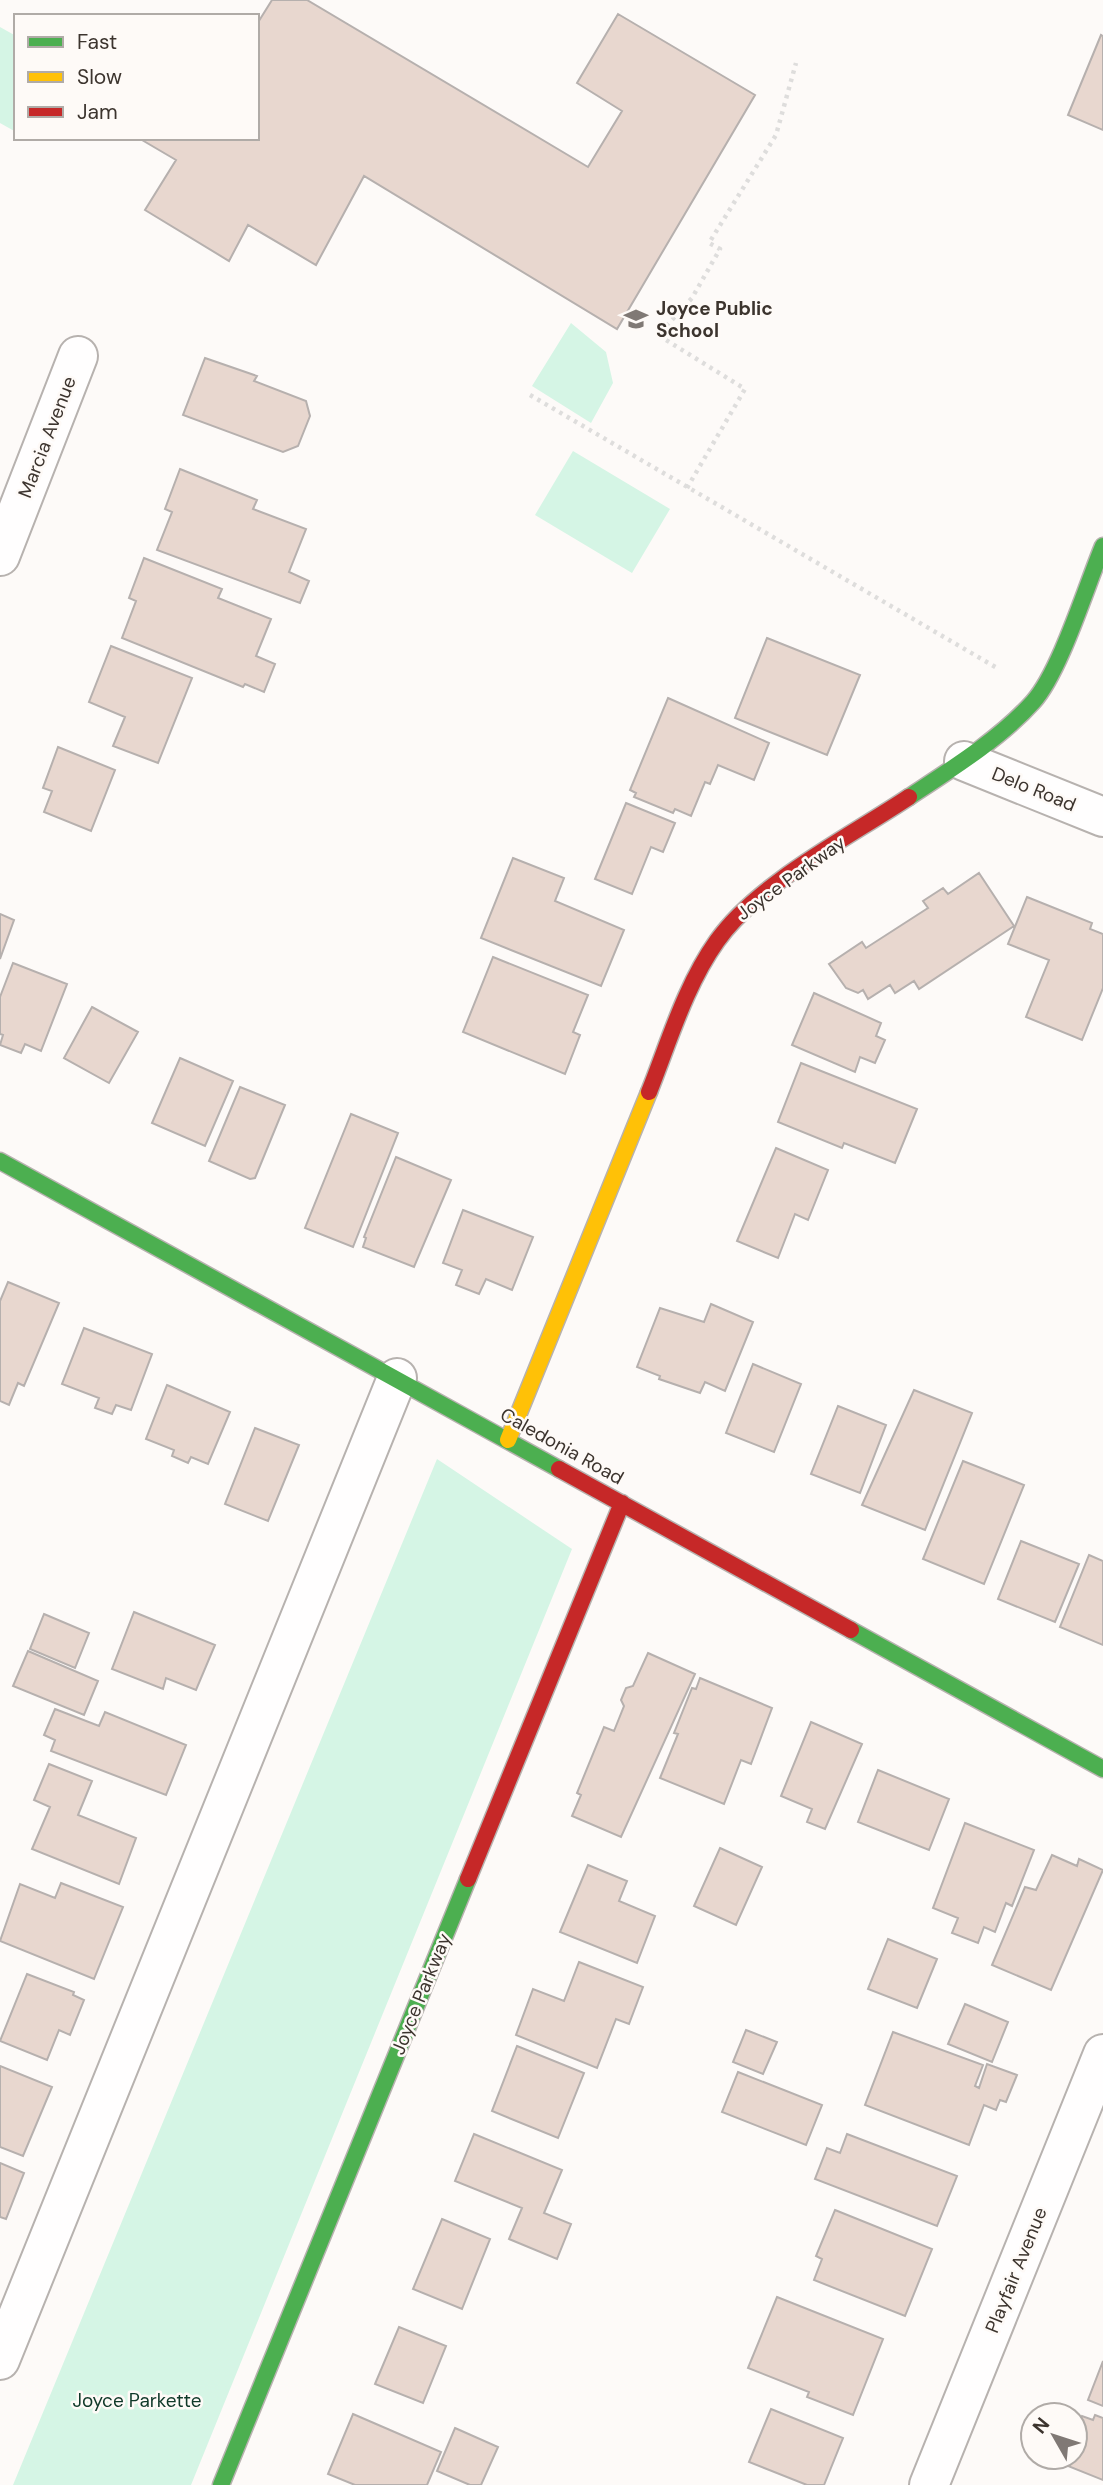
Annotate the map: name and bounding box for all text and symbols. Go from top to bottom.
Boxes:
legend [14,14,259,140]
text: Fast [77,28,117,56]
text: Slow [77,63,122,91]
text: Jam [77,98,118,126]
place label: Joyce Public School [656,296,773,343]
school or university icon: Joyce Public School [622,305,650,333]
street label: Marcia Avenue [12,373,82,501]
street label: Delo Road [988,761,1080,817]
street label: Joyce Parkway [732,830,851,926]
street label: Caledonia Road [496,1402,628,1490]
street label: Joyce Parkway [385,1929,457,2058]
street label: Playfair Avenue [979,2203,1053,2337]
park label: Joyce Parkette [72,2388,202,2413]
north arrow [1019,2401,1089,2471]
text: N [1027,2412,1055,2439]

